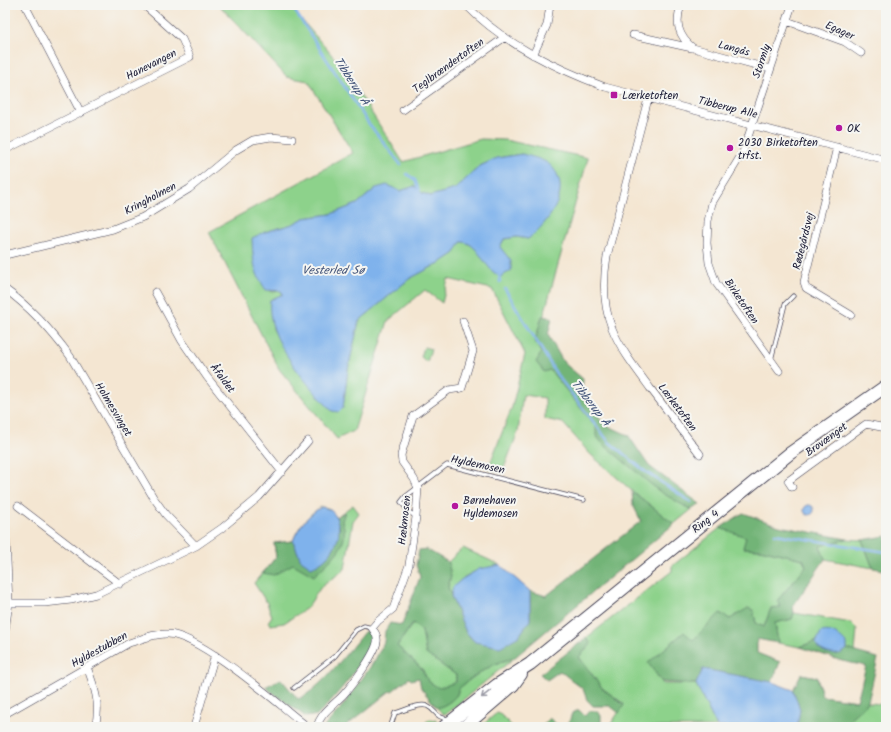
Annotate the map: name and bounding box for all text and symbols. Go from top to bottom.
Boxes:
street label: Egager [822,16,858,46]
street label: Teglbrændertoften [409,34,488,98]
street label: Langås [716,36,752,62]
street label: Stormly [748,41,776,81]
street label: Hanevangen [123,44,180,85]
water label: Tibberup Å [329,53,375,111]
place label: Lærketoften [622,87,679,105]
marker: Lærketoften [609,90,619,100]
street label: Tibberup Alle [696,92,759,124]
place label: OK [847,120,861,138]
marker: OK [834,123,844,133]
place label: 2030 Birketoften trfst. [738,134,818,165]
marker: 2030 Birketoften trfst. [725,143,735,153]
street label: Kringholmen [121,177,180,220]
street label: Rødegårdsvej [788,210,820,272]
water label: Vesterled Sø [302,261,366,280]
street label: Birketoften [719,275,763,328]
street label: Åfaldet [205,360,240,398]
water label: Tibberup Å [566,376,616,432]
street label: Holmesvinget [90,379,137,441]
street label: Lærketoften [653,380,701,436]
street label: Brovænget [802,418,852,461]
street label: Hyldemosen [449,450,507,480]
place label: Børnehaven Hyldemosen [463,492,518,523]
street label: Hækmosen [393,494,417,546]
marker: Børnehaven Hyldemosen [450,501,460,511]
street label: Ring 4 [688,505,723,538]
street label: Hyldestubben [68,627,131,673]
one-way arrow [481,689,491,698]

